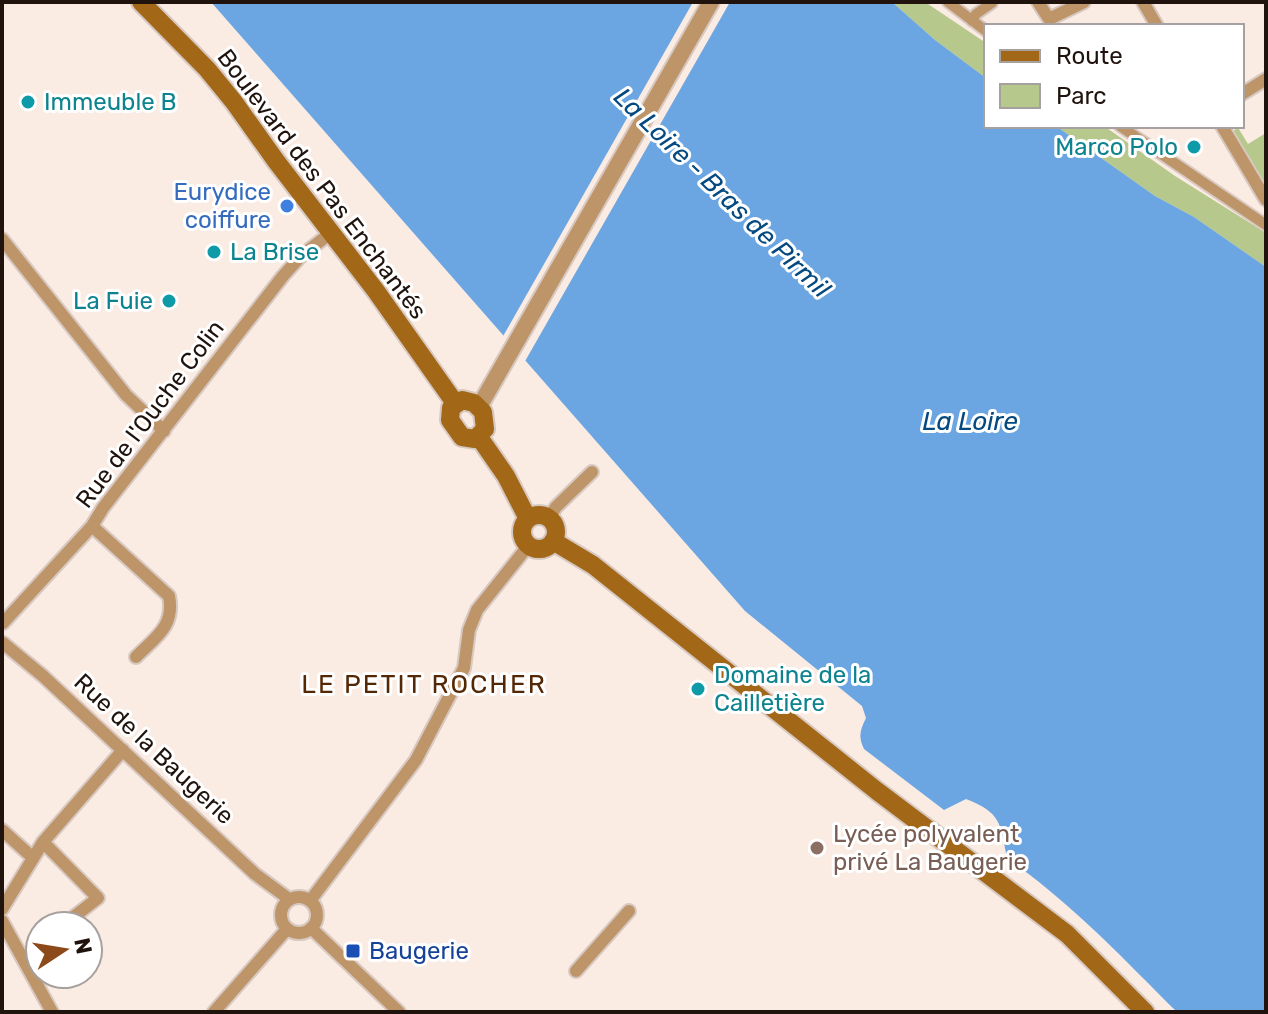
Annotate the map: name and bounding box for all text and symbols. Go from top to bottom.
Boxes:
legend [984,24,1244,128]
text: Route [1056,42,1123,70]
street label: Boulevard des Pas Enchantés [211,44,433,324]
water label: La Loire - Bras de Pirmil [607,82,837,305]
text: Parc [1056,82,1107,110]
place label: Immeuble B [44,88,177,116]
marker: Immeuble B [19,93,37,111]
place label: Marco Polo [1055,133,1178,161]
marker: Marco Polo [1185,138,1203,156]
place label: Eurydice coiffure [173,178,271,234]
marker: Eurydice coiffure [278,197,296,215]
place label: La Brise [230,238,319,266]
marker: La Brise [205,243,223,261]
place label: La Fuie [73,287,153,315]
marker: La Fuie [160,292,178,310]
street label: Rue de l'Ouche Colin [70,315,230,513]
water label: La Loire [922,406,1018,437]
place label: Domaine de la Cailletière [714,661,871,717]
street label: Rue de la Baugerie [68,668,240,830]
district label: LE PETIT ROCHER [301,669,547,700]
marker: Domaine de la Cailletière [689,680,707,698]
place label: Lycée polyvalent privé La Baugerie [833,820,1027,876]
marker: Lycée polyvalent privé La Baugerie [808,839,826,857]
north arrow [24,910,104,990]
text: N [68,935,98,956]
place label: Baugerie [369,937,469,965]
marker: Baugerie [344,942,362,960]

